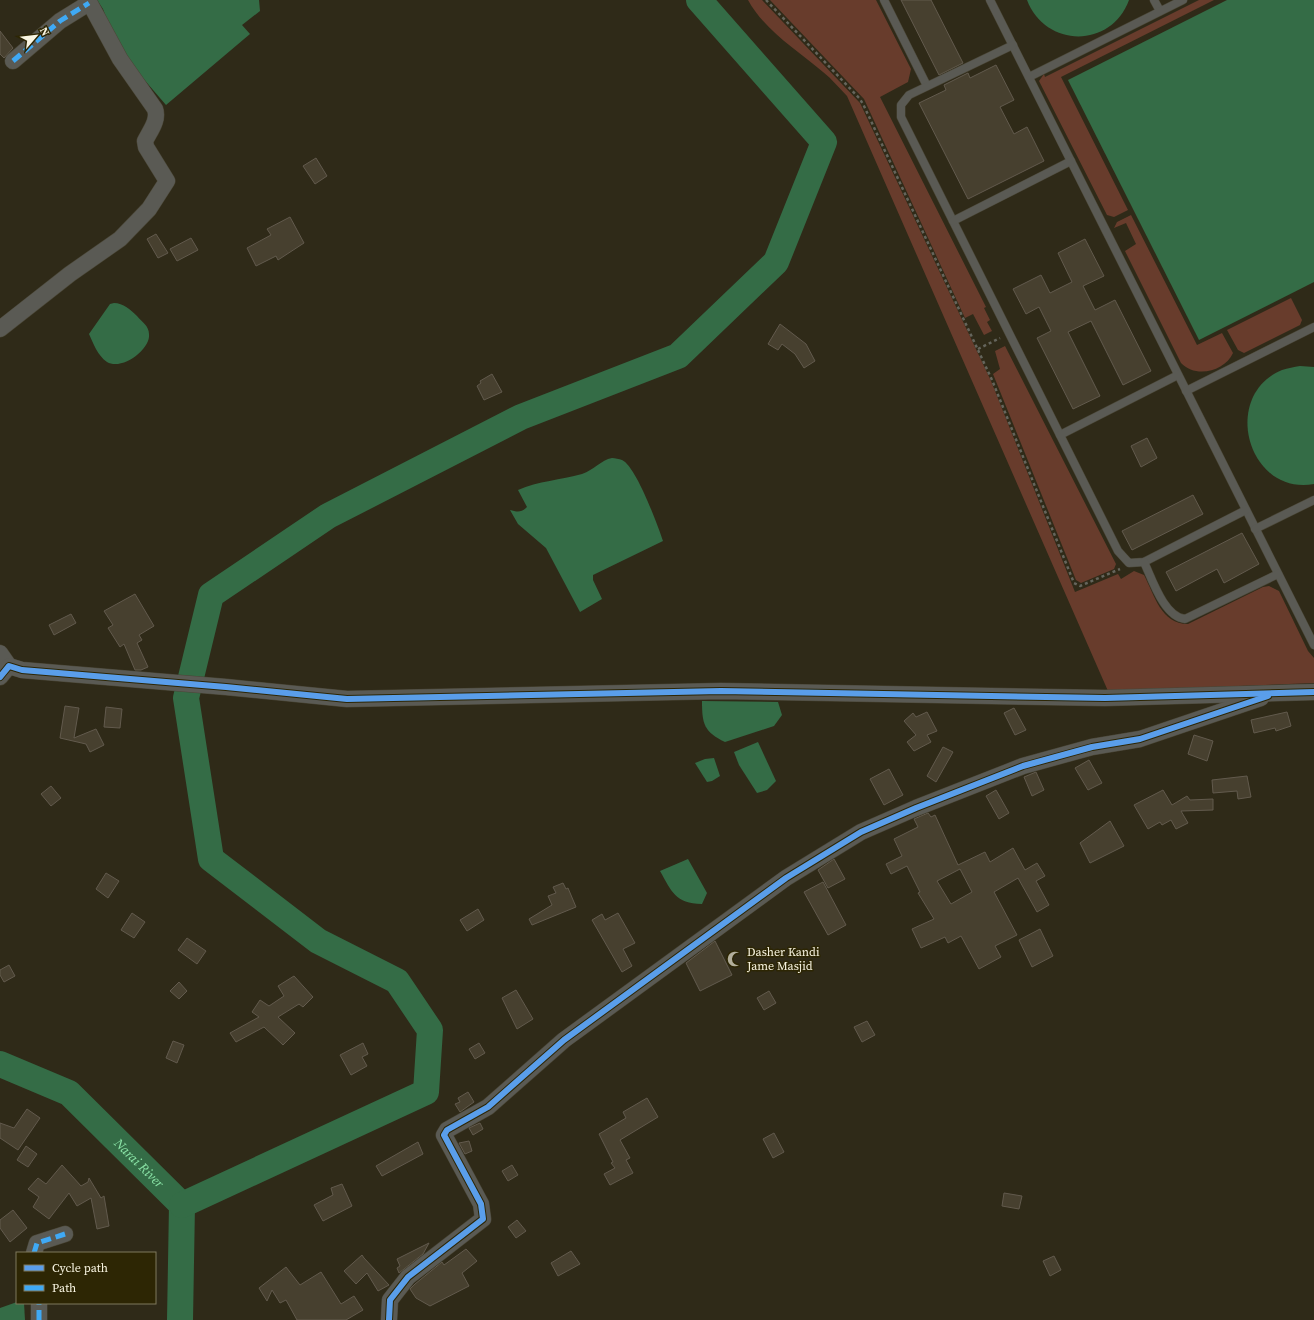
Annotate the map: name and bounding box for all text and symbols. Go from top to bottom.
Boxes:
north arrow [16,16,56,56]
text: N [36,24,53,39]
place label: Dasher Kandi Jame Masjid [746,944,820,974]
mosque icon: Dasher Kandi Jame Masjid [726,950,744,968]
water label: Narai River [110,1134,168,1192]
legend [16,1252,156,1304]
text: Cycle path [52,1260,108,1276]
text: Path [52,1280,76,1296]

